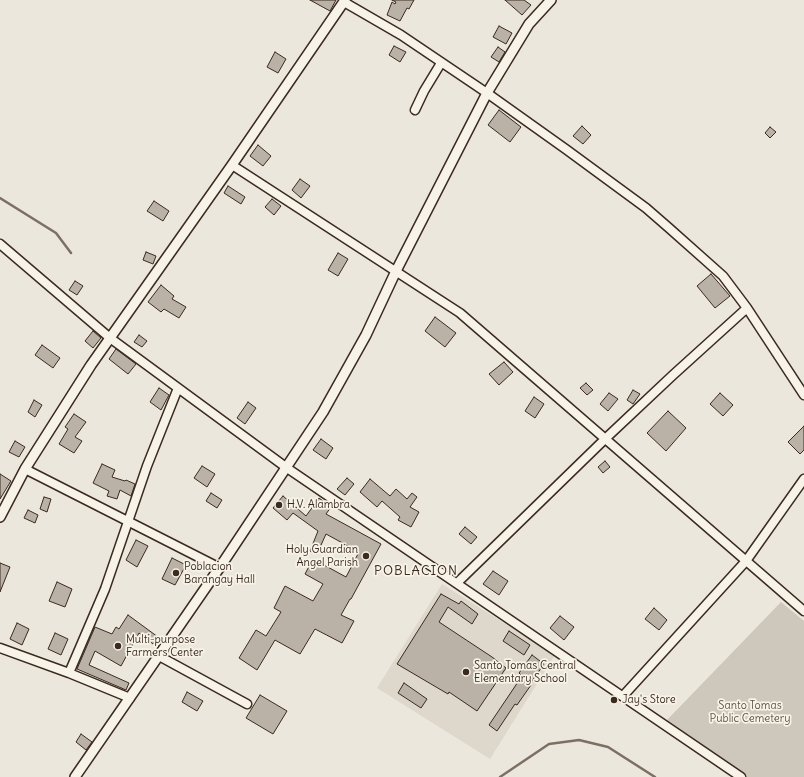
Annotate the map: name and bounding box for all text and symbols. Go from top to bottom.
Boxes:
place label: H.V. Alambra [287,498,350,512]
marker: H.V. Alambra [274,500,284,510]
place label: Holy Guardian Angel Parish [286,543,358,569]
marker: Holy Guardian Angel Parish [361,551,371,561]
place label: Poblacion Barangay Hall [184,560,255,586]
district label: POBLACION [374,563,458,579]
marker: Poblacion Barangay Hall [171,568,181,578]
place label: Multi-purpose Farmers Center [126,633,203,659]
marker: Multi-purpose Farmers Center [113,641,123,651]
place label: Santo Tomas Central Elementary School [474,659,576,685]
marker: Santo Tomas Central Elementary School [461,667,471,677]
place label: Jay's Store [622,693,676,707]
marker: Jay's Store [609,695,619,705]
park label: Santo Tomas Public Cemetery [710,699,790,725]

